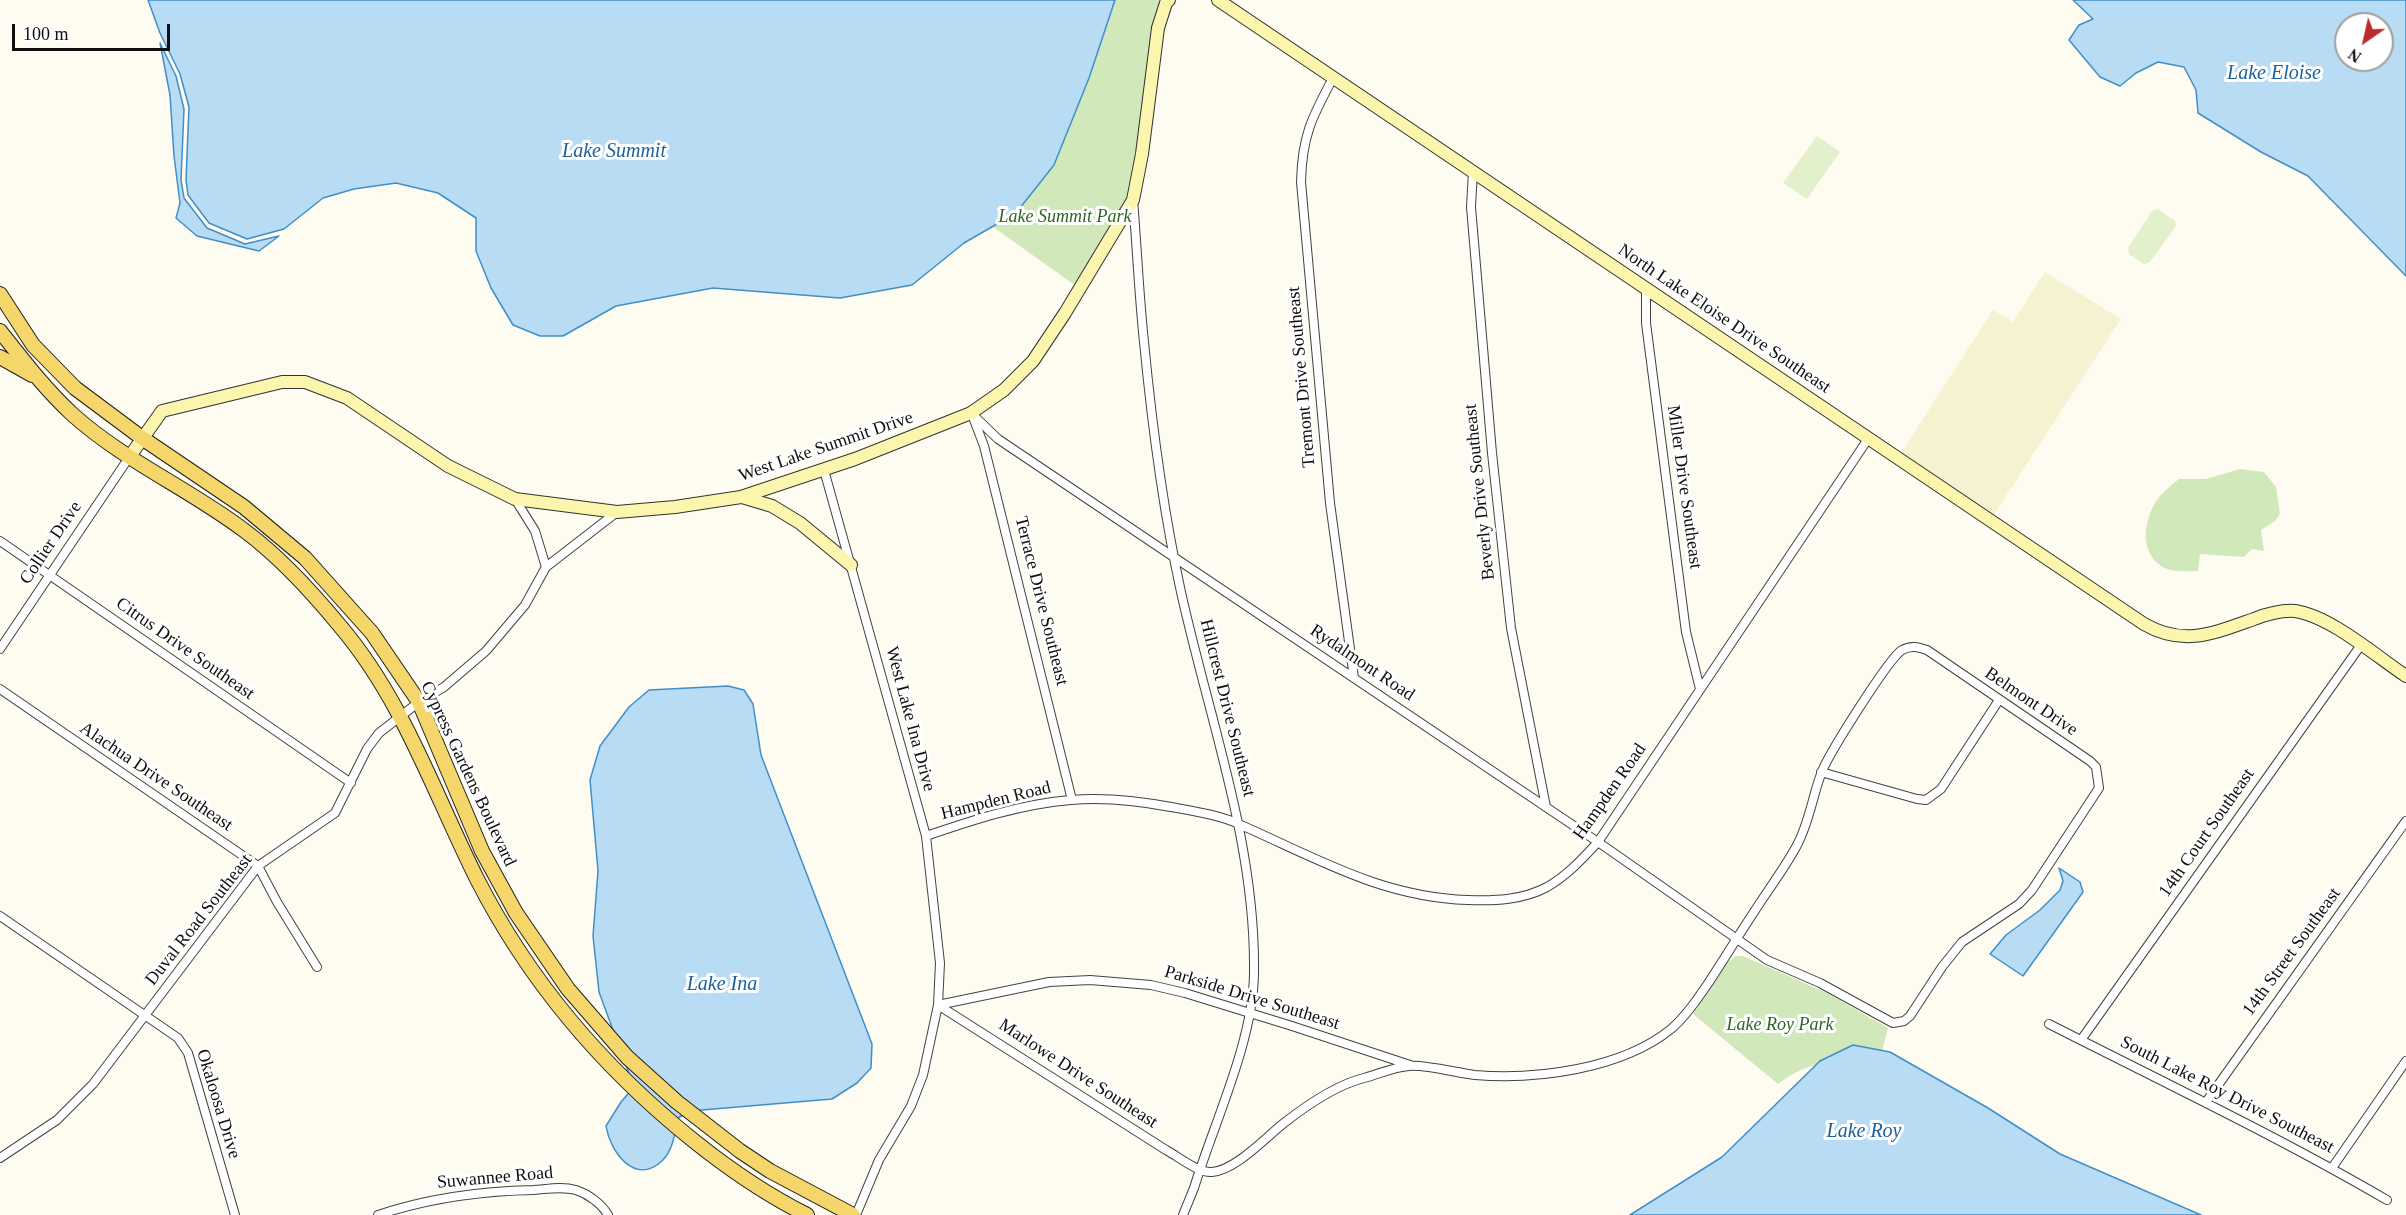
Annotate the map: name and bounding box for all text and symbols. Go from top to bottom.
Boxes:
scale bar [15,12,172,50]
north arrow [2334,12,2394,72]
text: 100 m [23,24,69,44]
text: N [2345,45,2364,66]
water label: Lake Eloise [2227,62,2321,86]
water label: Lake Summit [562,140,666,164]
park label: Lake Summit Park [999,206,1131,228]
street label: North Lake Eloise Drive Southeast [1614,240,1834,398]
street label: Tremont Drive Southeast [1283,286,1321,468]
street label: Beverly Drive Southeast [1460,403,1500,581]
street label: Miller Drive Southeast [1662,404,1706,570]
street label: West Lake Summit Drive [736,407,916,487]
street label: Collier Drive [15,497,87,589]
street label: Terrace Drive Southeast [1010,514,1072,688]
street label: Citrus Drive Southeast [112,593,258,705]
street label: Hillcrest Drive Southeast [1195,617,1259,799]
street label: Rydalmont Road [1305,620,1419,706]
street label: West Lake Ina Drive [880,644,940,794]
street label: Belmont Drive [1980,663,2082,741]
street label: Cypress Gardens Boulevard [416,678,520,870]
street label: Alachua Drive Southeast [75,718,237,836]
street label: Hampden Road [1569,740,1651,844]
street label: 14th Court Southeast [2155,765,2259,901]
street label: Hampden Road [939,777,1053,825]
street label: Duval Road Southeast [141,850,257,990]
street label: 14th Street Southeast [2238,884,2346,1020]
street label: Parkside Drive Southeast [1162,961,1342,1035]
water label: Lake Ina [687,973,757,997]
park label: Lake Roy Park [1727,1014,1833,1036]
street label: Marlowe Drive Southeast [995,1015,1161,1133]
street label: South Lake Roy Drive Southeast [2117,1032,2337,1158]
street label: Okaloosa Drive [191,1047,245,1161]
water label: Lake Roy [1827,1120,1901,1144]
street label: Suwannee Road [436,1162,554,1194]

